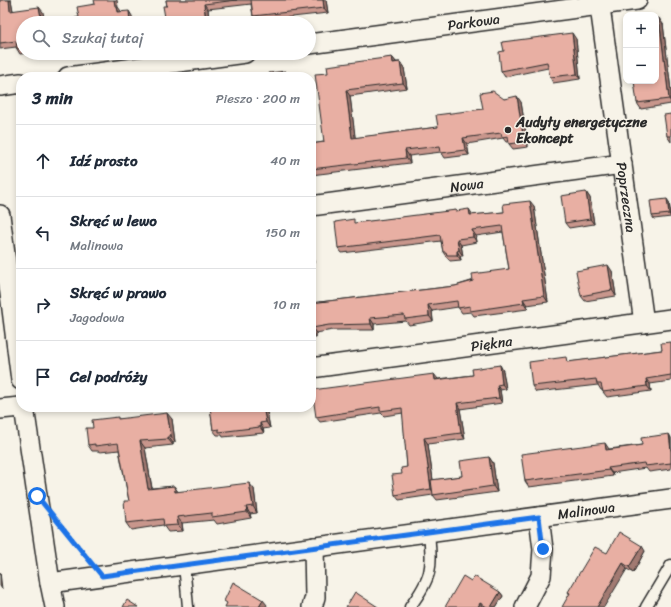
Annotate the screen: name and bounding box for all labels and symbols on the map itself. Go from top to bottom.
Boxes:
street label: Parkowa [446,7,501,38]
place label: Audyty energetyczne Ekoncept [515,110,648,151]
marker: Audyty energetyczne Ekoncept [503,125,513,135]
street label: Poprzeczna [609,160,643,234]
street label: Nowa [448,171,486,200]
street label: Piękna [469,329,515,359]
route start [28,487,46,505]
street label: Malinowa [556,495,616,527]
route end [534,540,552,558]

